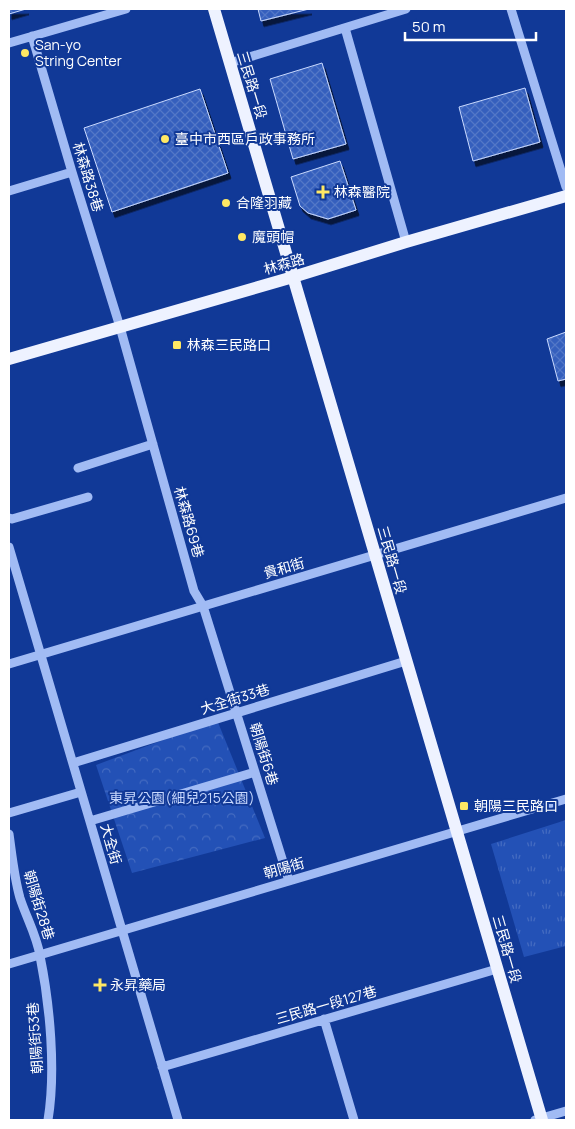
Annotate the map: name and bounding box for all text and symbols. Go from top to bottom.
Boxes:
scale bar [405,10,536,42]
text: 50 m [412,16,446,37]
place label: San-yo String Center [35,35,122,70]
marker: San-yo String Center [19,47,31,59]
street label: 三民路一段 [233,49,272,121]
place label: 臺中市西區戶政事務所 [175,129,315,148]
marker: 臺中市西區戶政事務所 [159,133,171,145]
street label: 林森路38巷 [69,140,108,214]
place label: 林森醫院 [334,182,390,201]
marker: 林森醫院 [316,185,330,199]
place label: 合隆羽藏 [236,193,292,212]
marker: 合隆羽藏 [220,197,232,209]
place label: 魔頭帽 [252,227,294,246]
marker: 魔頭帽 [236,231,248,243]
street label: 林森路 [261,249,307,278]
place label: 林森三民路口 [187,335,271,354]
marker: 林森三民路口 [171,339,183,351]
street label: 林森路69巷 [170,484,209,560]
street label: 三民路一段 [374,524,411,596]
street label: 貴和街 [261,553,307,582]
street label: 大全街33巷 [198,679,272,718]
street label: 朝陽街6巷 [246,720,283,788]
park label: 東昇公園(細兒215公園) [109,788,255,807]
place label: 朝陽三民路口 [474,796,558,815]
marker: 朝陽三民路口 [458,800,470,812]
street label: 大全街 [97,821,126,867]
street label: 朝陽街 [261,853,307,882]
street label: 朝陽街28巷 [20,868,59,942]
street label: 三民路一段 [489,913,526,985]
place label: 永昇藥局 [110,975,166,994]
marker: 永昇藥局 [94,979,106,991]
street label: 三民路一段127巷 [273,981,379,1028]
street label: 朝陽街53巷 [23,1002,46,1075]

